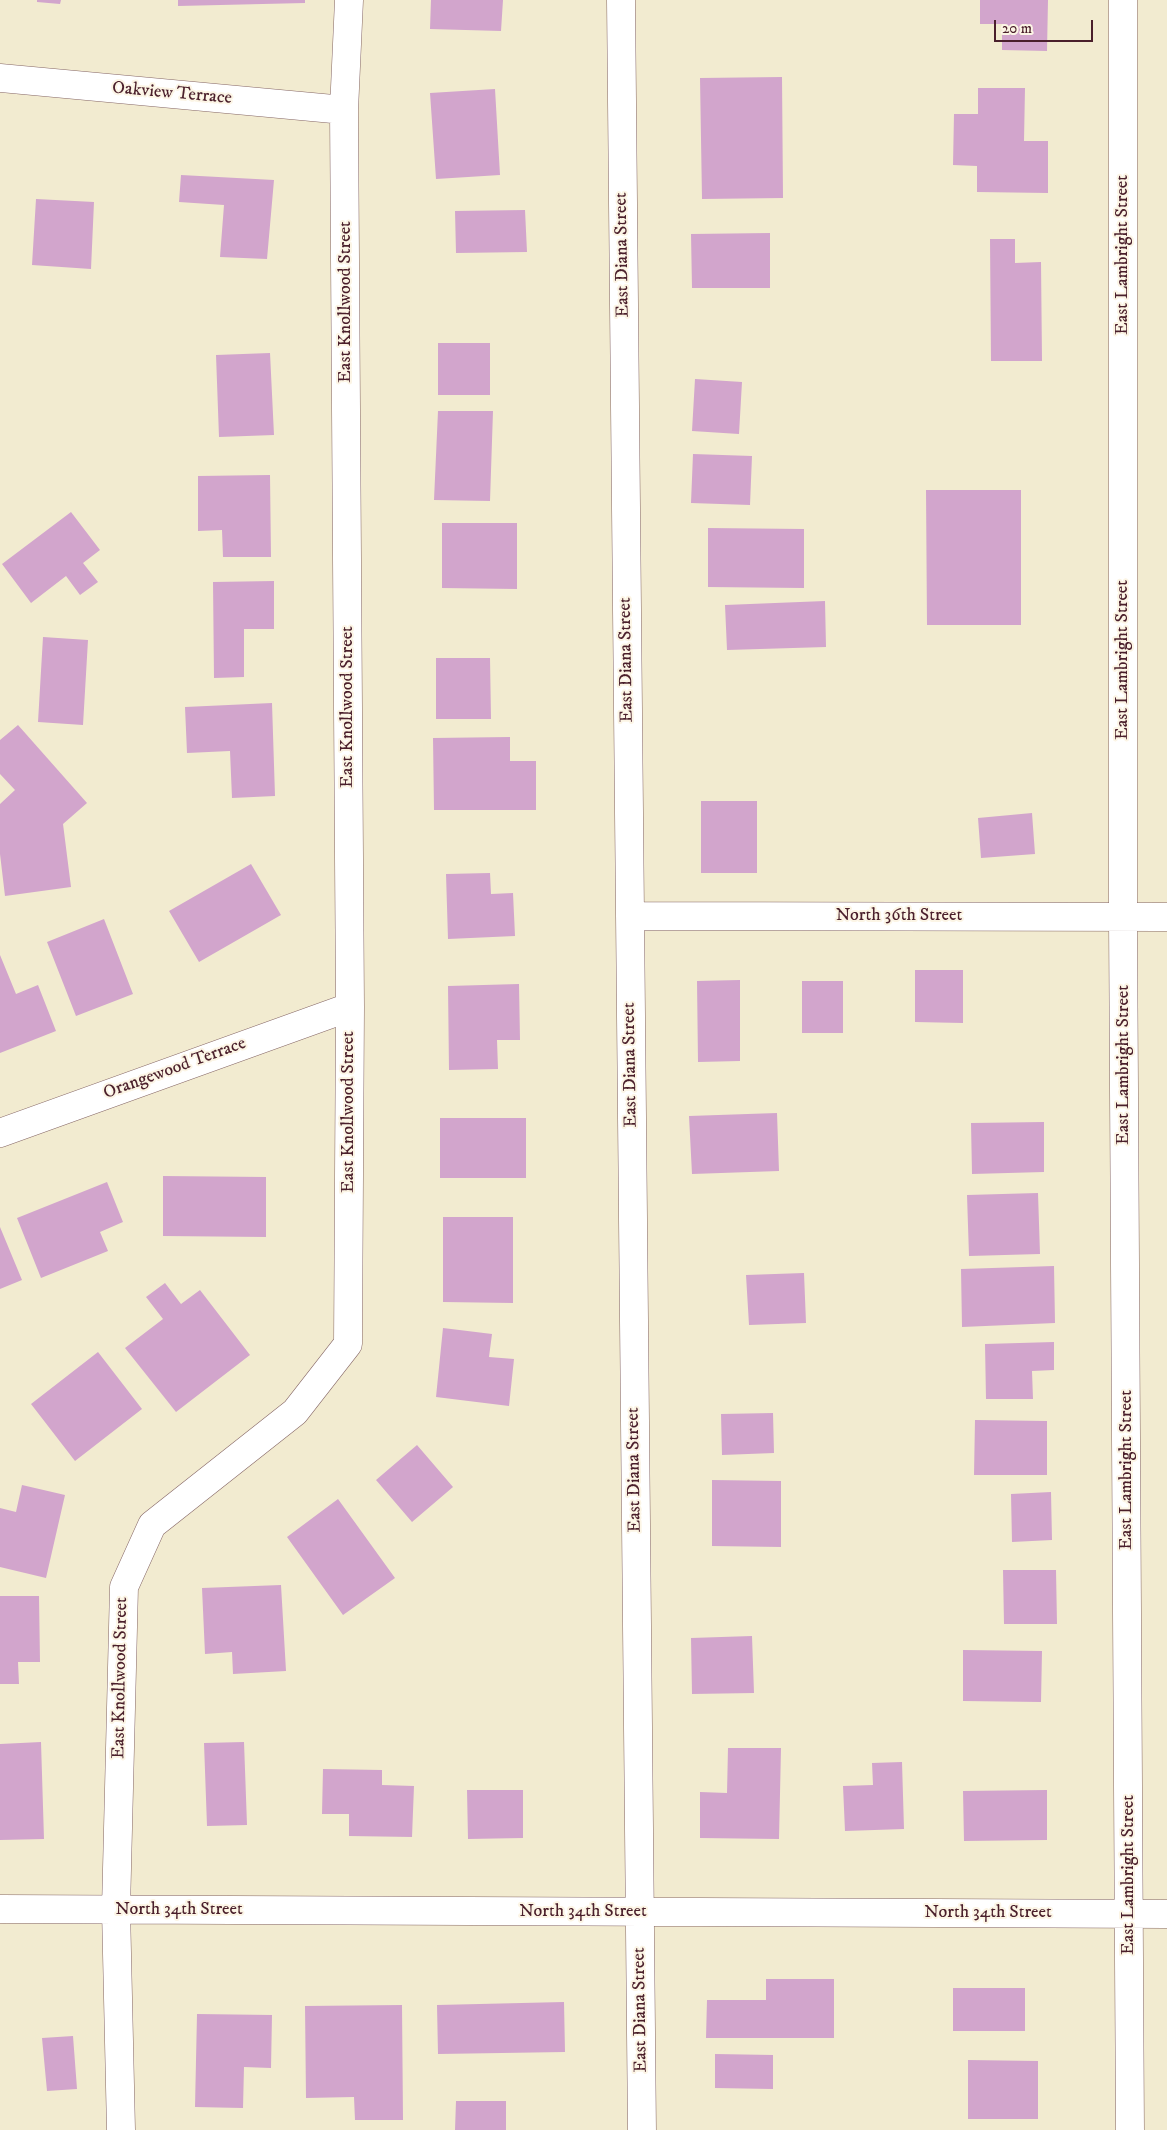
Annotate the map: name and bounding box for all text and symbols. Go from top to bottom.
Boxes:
scale bar [997,10,1096,42]
text: 20 m [1002,19,1032,38]
street label: Oakview Terrace [111,78,233,110]
street label: East Lambright Street [1112,175,1134,335]
street label: East Diana Street [611,192,635,318]
street label: East Knollwood Street [335,221,357,383]
street label: East Lambright Street [1112,580,1134,740]
street label: East Diana Street [615,597,639,723]
street label: East Knollwood Street [337,626,359,788]
street label: North 36th Street [836,905,962,927]
street label: East Lambright Street [1113,985,1135,1145]
street label: East Diana Street [619,1002,643,1128]
street label: East Knollwood Street [338,1031,360,1193]
street label: Orangewood Terrace [101,1033,249,1105]
street label: East Lambright Street [1116,1390,1138,1550]
street label: East Diana Street [623,1407,647,1533]
street label: East Knollwood Street [109,1597,133,1759]
street label: East Lambright Street [1118,1795,1140,1955]
street label: North 34th Street [115,1899,243,1921]
street label: North 34th Street [519,1901,647,1923]
street label: North 34th Street [924,1902,1052,1924]
street label: East Diana Street [629,1947,653,2073]

